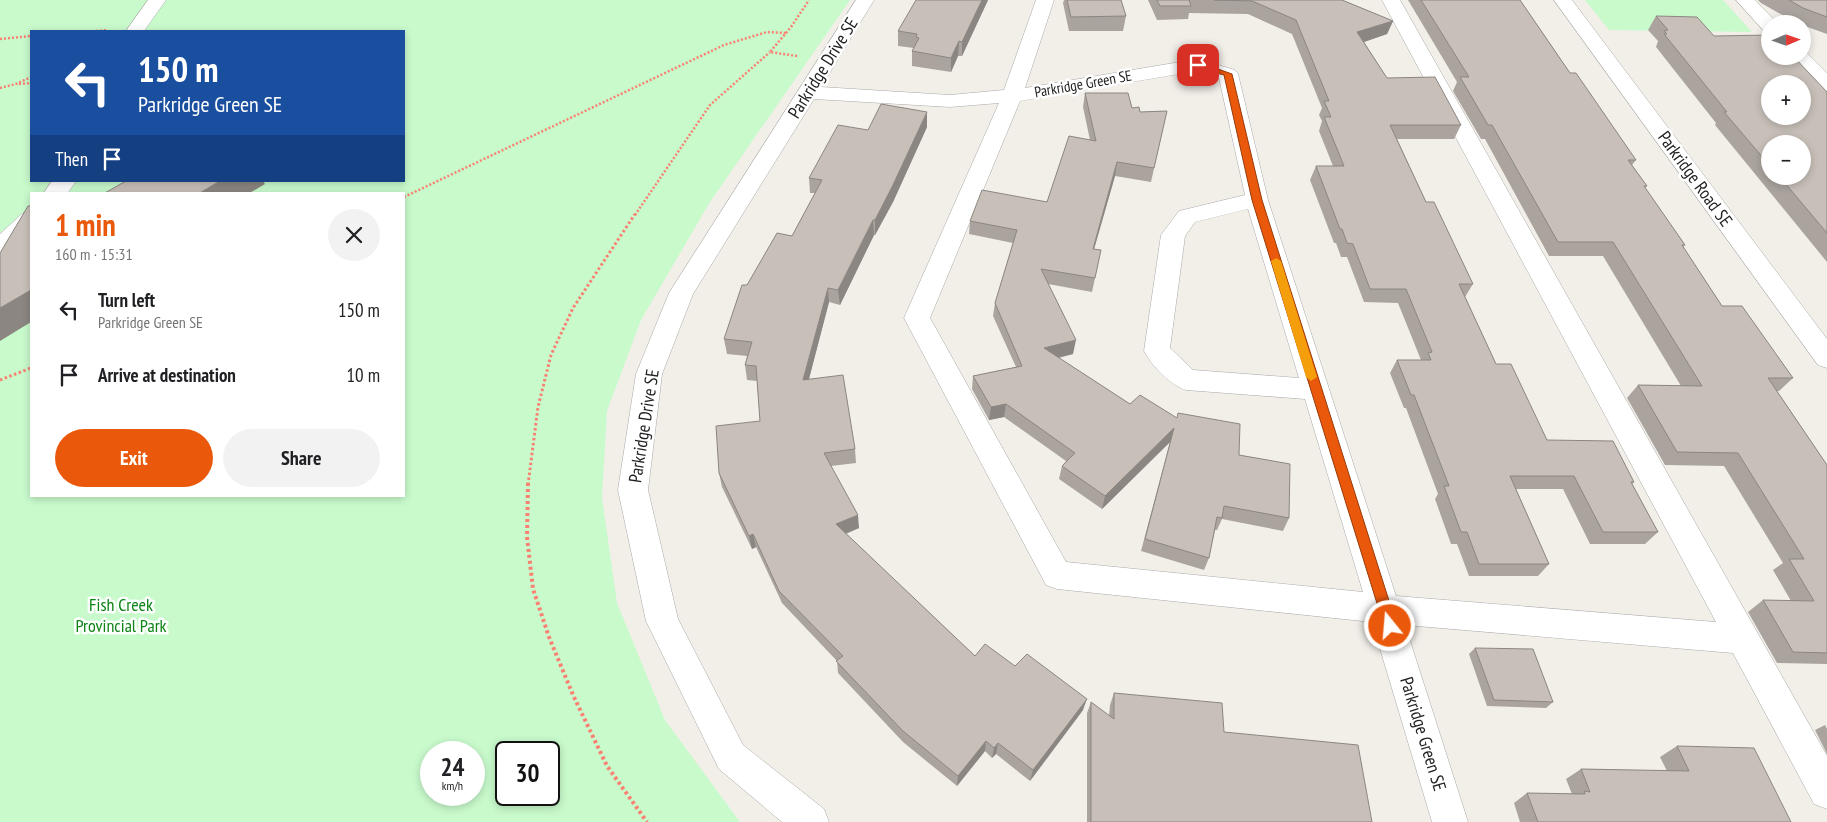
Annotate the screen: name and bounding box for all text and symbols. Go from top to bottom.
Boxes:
street label: Parkridge Drive SE [783,13,863,122]
north arrow [1761,15,1811,65]
map controls [1761,15,1811,185]
pin [1177,44,1219,86]
text: 150 m [138,46,219,92]
icon: left [55,50,120,115]
icon: arrive [1184,51,1212,79]
street label: Parkridge Green SE [1033,66,1133,101]
button: + [1761,75,1811,125]
text: Parkridge Green SE [138,90,282,118]
street label: Parkridge Road SE [1653,126,1738,231]
button: − [1761,135,1811,185]
icon: arrive [98,145,126,173]
text: Then [55,147,88,171]
text: 1 min [55,205,116,244]
button: close [328,209,380,261]
text: 160 m · 15:31 [55,244,133,264]
text: Turn left [98,288,155,312]
icon: left [55,296,83,324]
text: 150 m [338,298,380,322]
text: Parkridge Green SE [98,312,203,332]
icon: arrive [55,361,83,389]
text: Arrive at destination [98,363,236,387]
text: 10 m [347,363,380,387]
street label: Parkridge Drive SE [623,368,664,484]
button: Exit [55,429,213,487]
button: Share [223,429,380,487]
park label: Fish Creek Provincial Park [75,593,167,637]
position arrow [1363,599,1415,651]
street label: Parkridge Green SE [1395,674,1452,794]
speed limit sign: 30 [495,741,560,806]
text: 24 [441,751,464,783]
text: km/h [442,778,463,793]

